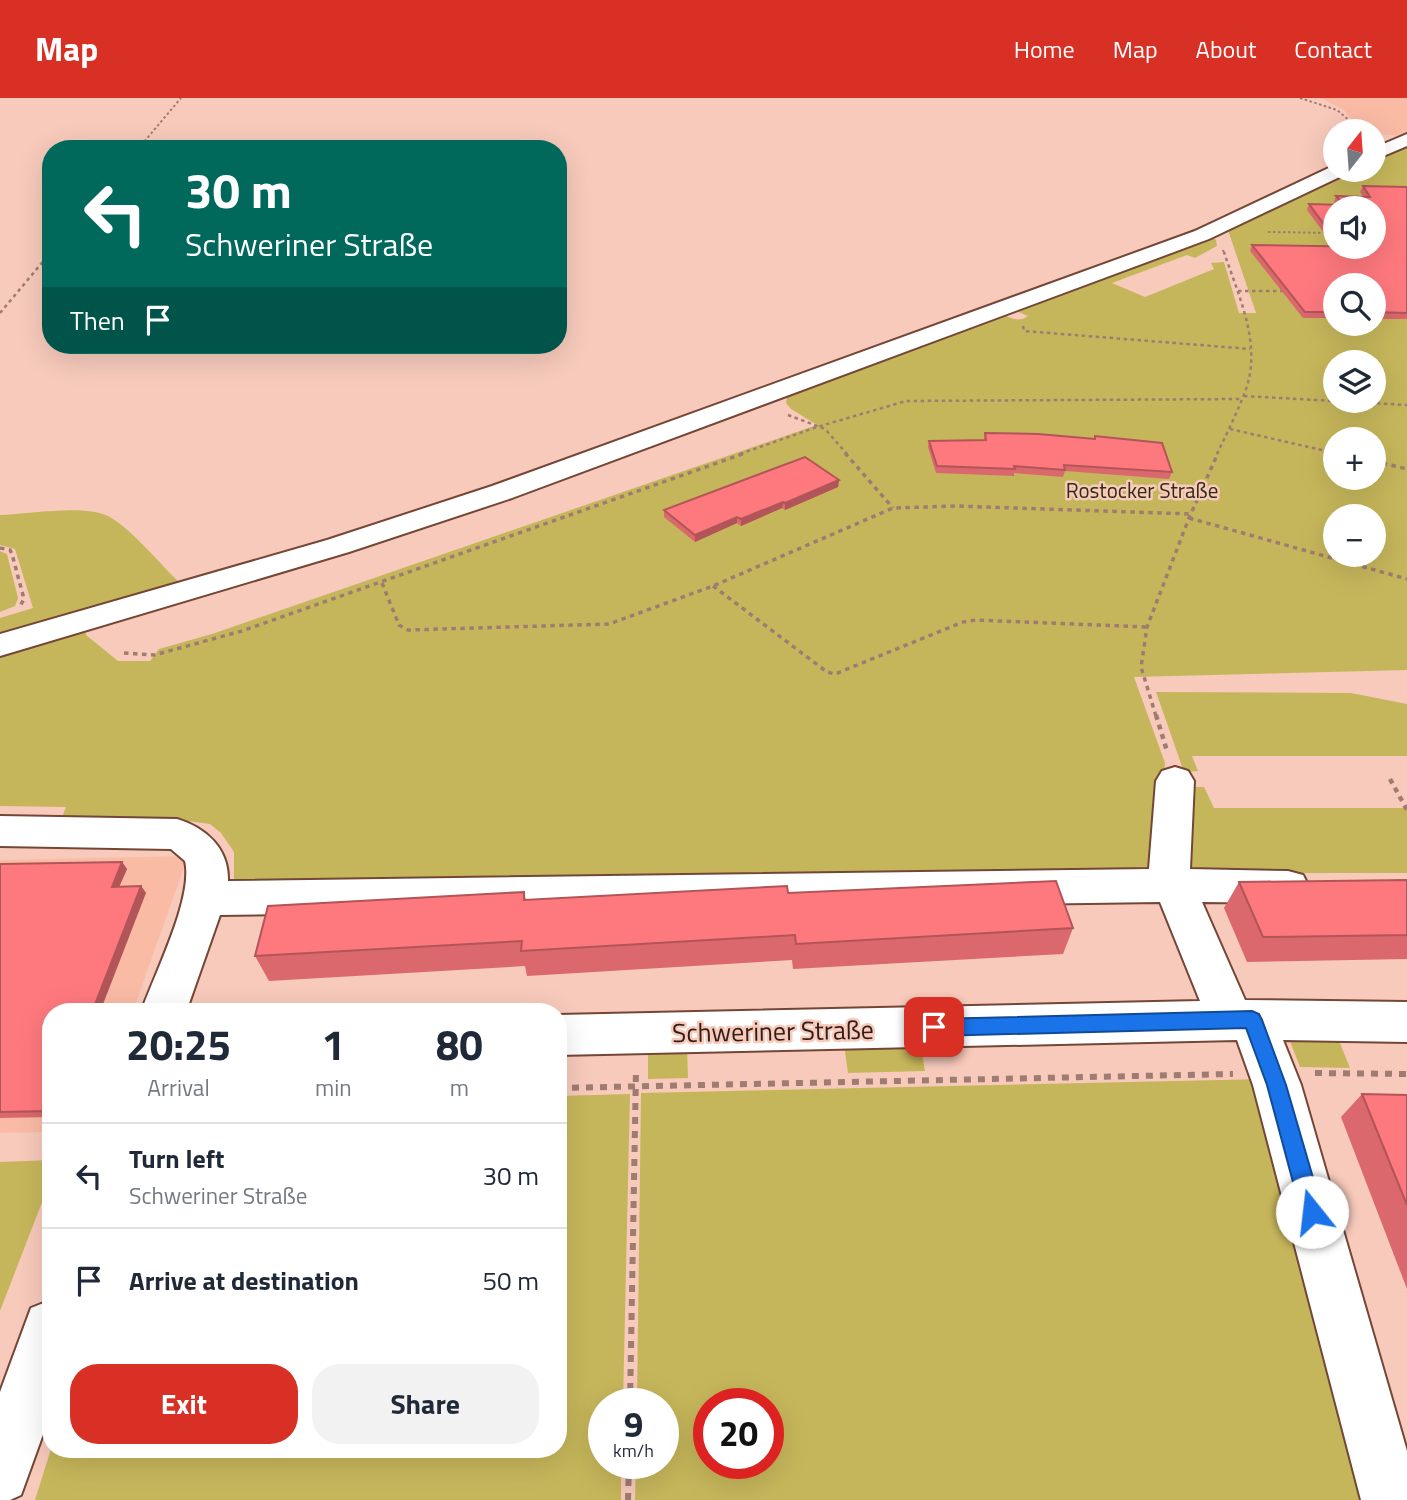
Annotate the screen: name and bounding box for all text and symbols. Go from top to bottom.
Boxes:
text: Map [35,24,98,74]
text: Home [1014,31,1075,67]
text: Map [1113,31,1158,67]
text: About [1196,31,1256,67]
text: Contact [1294,31,1372,67]
north arrow [1323,119,1386,182]
map controls [1323,119,1386,567]
text: 30 m [185,152,292,227]
icon: left [70,168,161,259]
button: sound [1323,196,1386,259]
text: Schweriner Straße [185,220,433,268]
button: search [1323,273,1386,336]
text: Then [70,301,125,340]
icon: arrive [139,301,177,339]
button: layers [1323,350,1386,413]
button: + [1323,427,1386,490]
park label: Rostocker Straße [1066,474,1218,506]
button: − [1323,504,1386,567]
pin [904,997,964,1057]
icon: arrive [915,1008,953,1046]
street label: Schweriner Straße [672,1010,874,1052]
text: 20:25 [126,1012,231,1076]
text: 1 [322,1012,345,1076]
text: 80 [436,1012,483,1076]
text: Arrival [147,1070,210,1105]
text: min [315,1070,352,1105]
text: m [450,1070,469,1105]
text: Turn left [129,1139,224,1178]
text: 30 m [482,1156,539,1195]
icon: left [70,1157,108,1195]
position arrow [1275,1175,1349,1249]
text: Schweriner Straße [129,1178,307,1213]
text: Arrive at destination [129,1261,359,1300]
text: 50 m [482,1261,539,1300]
icon: arrive [70,1262,108,1300]
button: Exit [70,1364,298,1444]
button: Share [312,1364,539,1444]
speed limit sign: 20 [693,1388,784,1479]
text: 9 [624,1397,643,1451]
text: km/h [613,1437,654,1464]

